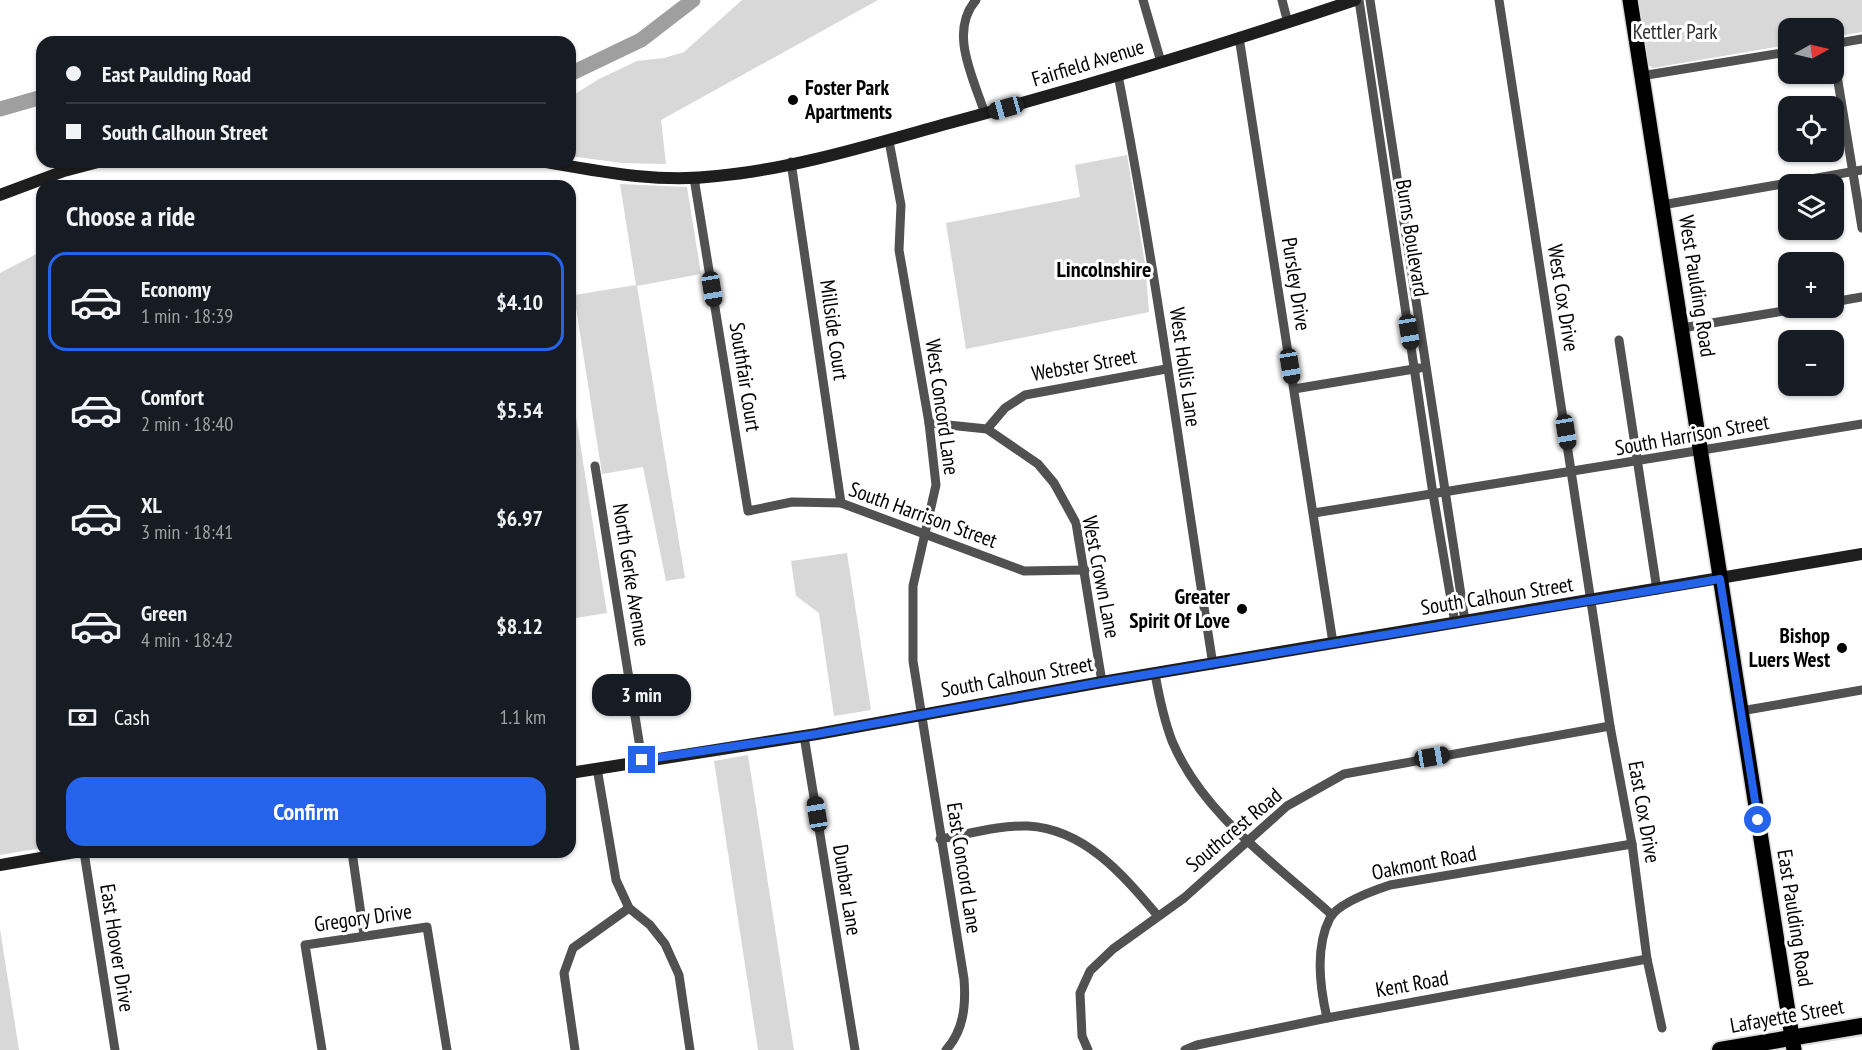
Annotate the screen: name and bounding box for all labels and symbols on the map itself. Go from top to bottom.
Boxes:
park label: Kettler Park [1633,18,1717,45]
north arrow [1778,18,1844,84]
street label: Fairfield Avenue [1028,33,1147,92]
place label: Foster Park Apartments [804,74,892,125]
marker: Foster Park Apartments [786,93,800,107]
car [986,94,1026,122]
street label: Burns Boulevard [1390,177,1435,298]
street label: West Paulding Road [1673,213,1722,359]
street label: Pursley Drive [1276,235,1317,332]
street label: West Cox Drive [1542,243,1585,353]
district label: Lincolnshire [1057,255,1151,283]
car [700,270,724,308]
street label: Millside Court [814,278,855,382]
street label: West Hollis Lane [1164,305,1207,428]
car [1397,313,1421,351]
street label: Southfair Court [724,320,767,434]
street label: West Concord Lane [920,337,965,477]
street label: Webster Street [1029,342,1139,387]
car [1278,347,1302,385]
street label: South Harrison Street [1613,408,1771,461]
car [1554,413,1578,451]
street label: South Harrison Street [845,475,1001,554]
street label: North Gerke Avenue [607,501,656,648]
street label: West Crown Lane [1076,513,1127,640]
street label: South Calhoun Street [1419,570,1575,621]
place label: Greater Spirit Of Love [1129,583,1231,634]
marker: Greater Spirit Of Love [1235,602,1249,616]
place label: Bishop Luers West [1749,622,1830,673]
marker: Bishop Luers West [1835,641,1849,655]
street label: South Calhoun Street [939,650,1095,703]
callout: 3 min [592,673,692,715]
car [1413,745,1451,769]
route end [628,746,655,773]
street label: East Cox Drive [1622,759,1667,865]
street label: Southcrest Road [1180,782,1287,878]
car [805,795,829,833]
street label: East Concord Lane [941,800,988,935]
route start [1744,806,1771,833]
street label: Oakmont Road [1369,839,1479,886]
street label: Dunbar Lane [827,842,868,937]
street label: East Paulding Road [1771,848,1820,988]
street label: East Hoover Drive [94,882,141,1014]
street label: Gregory Drive [312,897,414,938]
street label: Kent Road [1373,964,1450,1003]
street label: Lafayette Street [1728,992,1846,1039]

